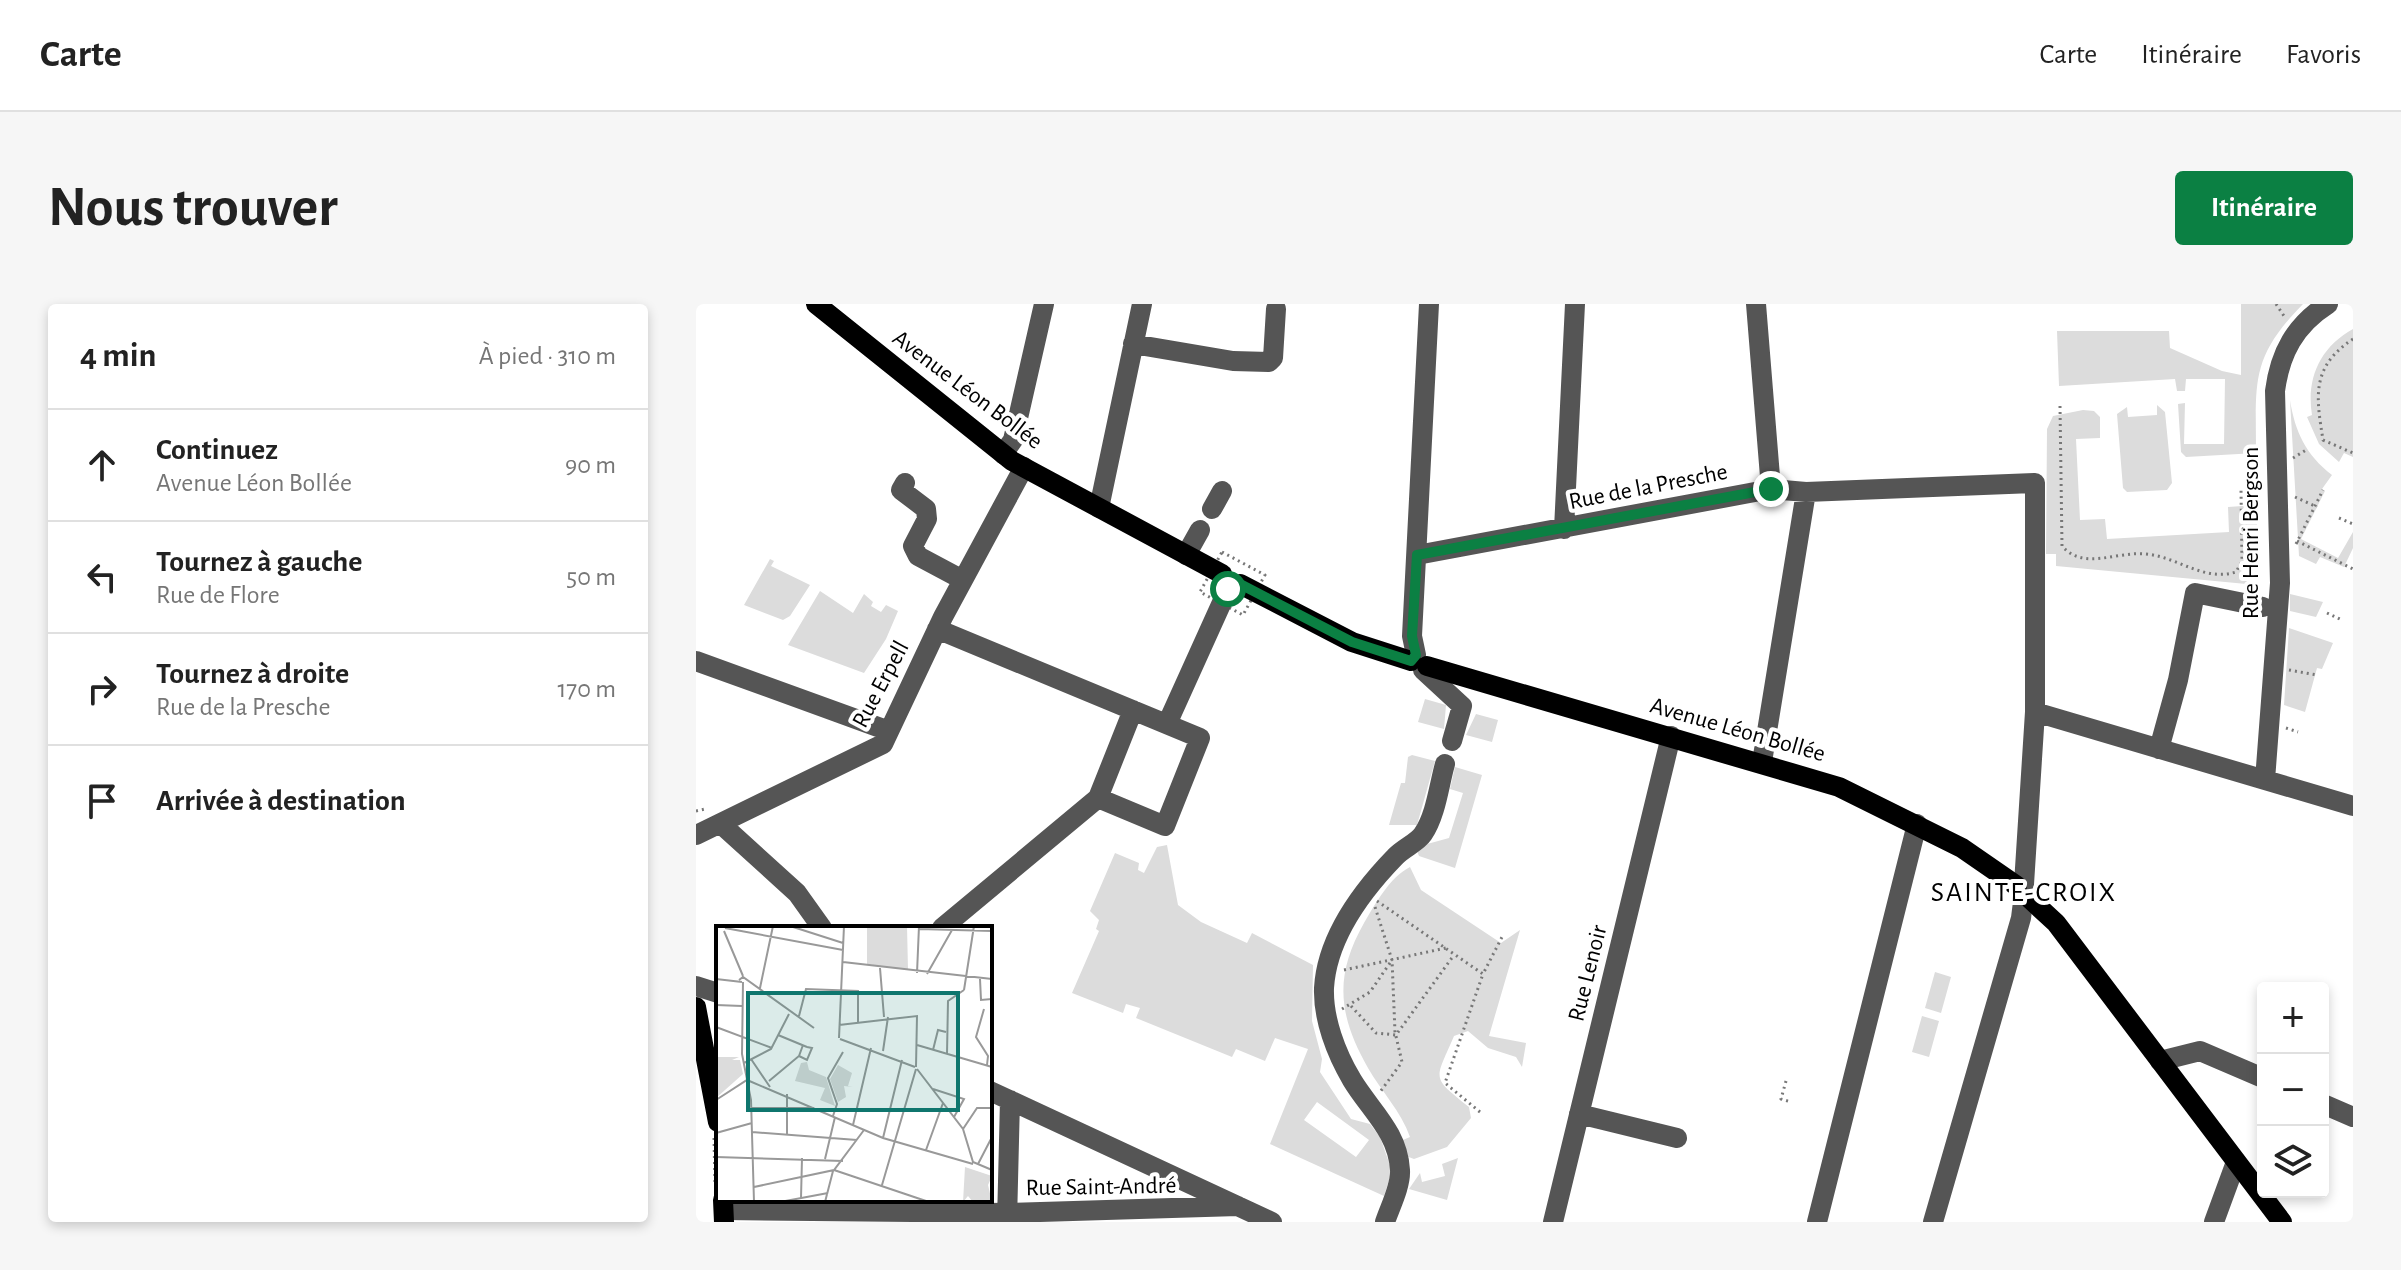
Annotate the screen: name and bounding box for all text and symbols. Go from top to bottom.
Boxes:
text: Carte [40,36,122,74]
text: Carte [2040,41,2097,69]
text: Itinéraire [2141,41,2242,69]
text: Favoris [2286,41,2361,69]
button: Itinéraire [2175,171,2353,245]
text: Nous trouver [48,180,338,236]
street label: Avenue Léon Bollée [888,326,1047,454]
text: 4 min [80,339,157,373]
text: À pied · 310 m [479,343,616,369]
text: Continuez [156,435,278,465]
icon: ahead [80,443,124,487]
street label: Rue Henri Bergson [2239,447,2263,619]
text: 90 m [565,452,616,478]
street label: Rue de la Presche [1567,460,1730,514]
text: Avenue Léon Bollée [156,470,352,496]
route end [1753,471,1789,507]
text: Tournez à gauche [156,547,363,577]
icon: left [80,555,124,599]
text: 50 m [566,564,616,590]
route start [1210,571,1246,607]
text: Rue de Flore [156,582,280,608]
street label: Rue Erpell [848,637,914,732]
text: Tournez à droite [156,659,349,689]
icon: right [80,667,124,711]
text: 170 m [557,676,616,702]
street label: Avenue Léon Bollée [1647,693,1828,766]
text: Rue de la Presche [156,694,331,720]
icon: arrive [80,779,124,823]
text: Arrivée à destination [156,786,406,816]
district label: SAINTE-CROIX [1931,879,2117,907]
street label: Rue Lenoir [1564,922,1612,1024]
inset map [716,926,992,1202]
map controls [2257,982,2329,1198]
button: + [2257,982,2329,1054]
button: − [2257,1054,2329,1126]
button: layers [2257,1126,2329,1198]
street label: Rue Saint-André [1025,1174,1177,1200]

